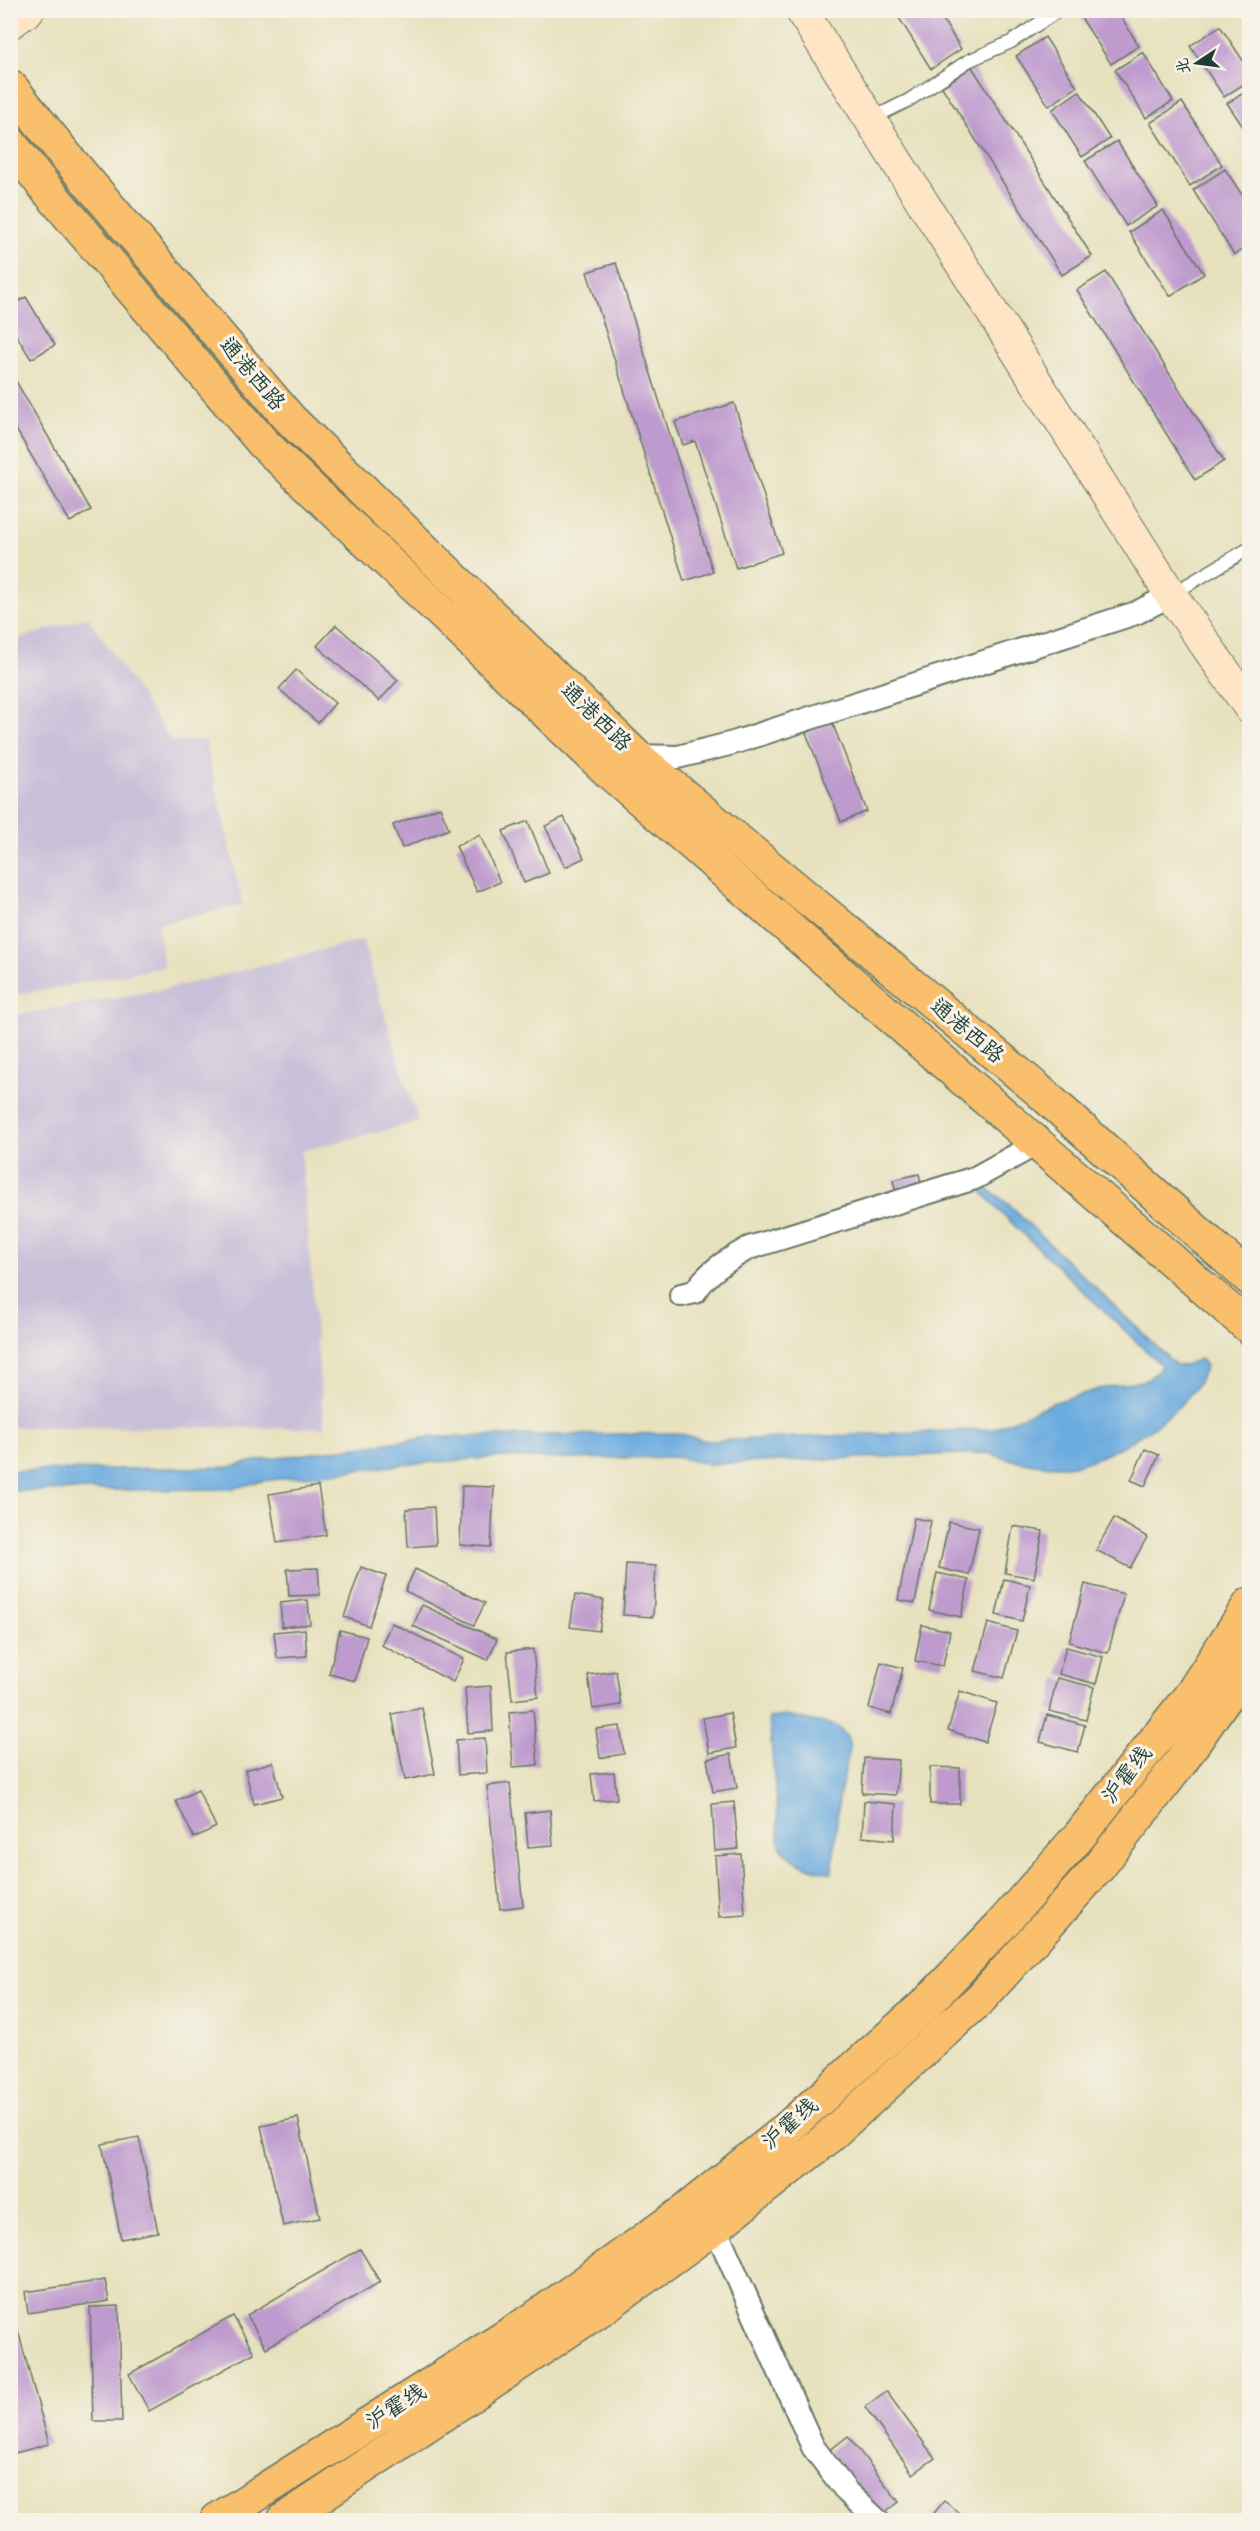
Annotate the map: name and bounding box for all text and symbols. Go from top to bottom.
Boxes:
north arrow [1167,33,1227,93]
text: 北 [1171,56,1196,76]
street label: 通港西路 [212,330,292,418]
street label: 通港西路 [554,675,638,759]
street label: 通港西路 [923,991,1011,1071]
street label: 沪霍线 [1094,1739,1160,1811]
street label: 沪霍线 [755,2091,825,2157]
street label: 沪霍线 [360,2376,432,2438]

